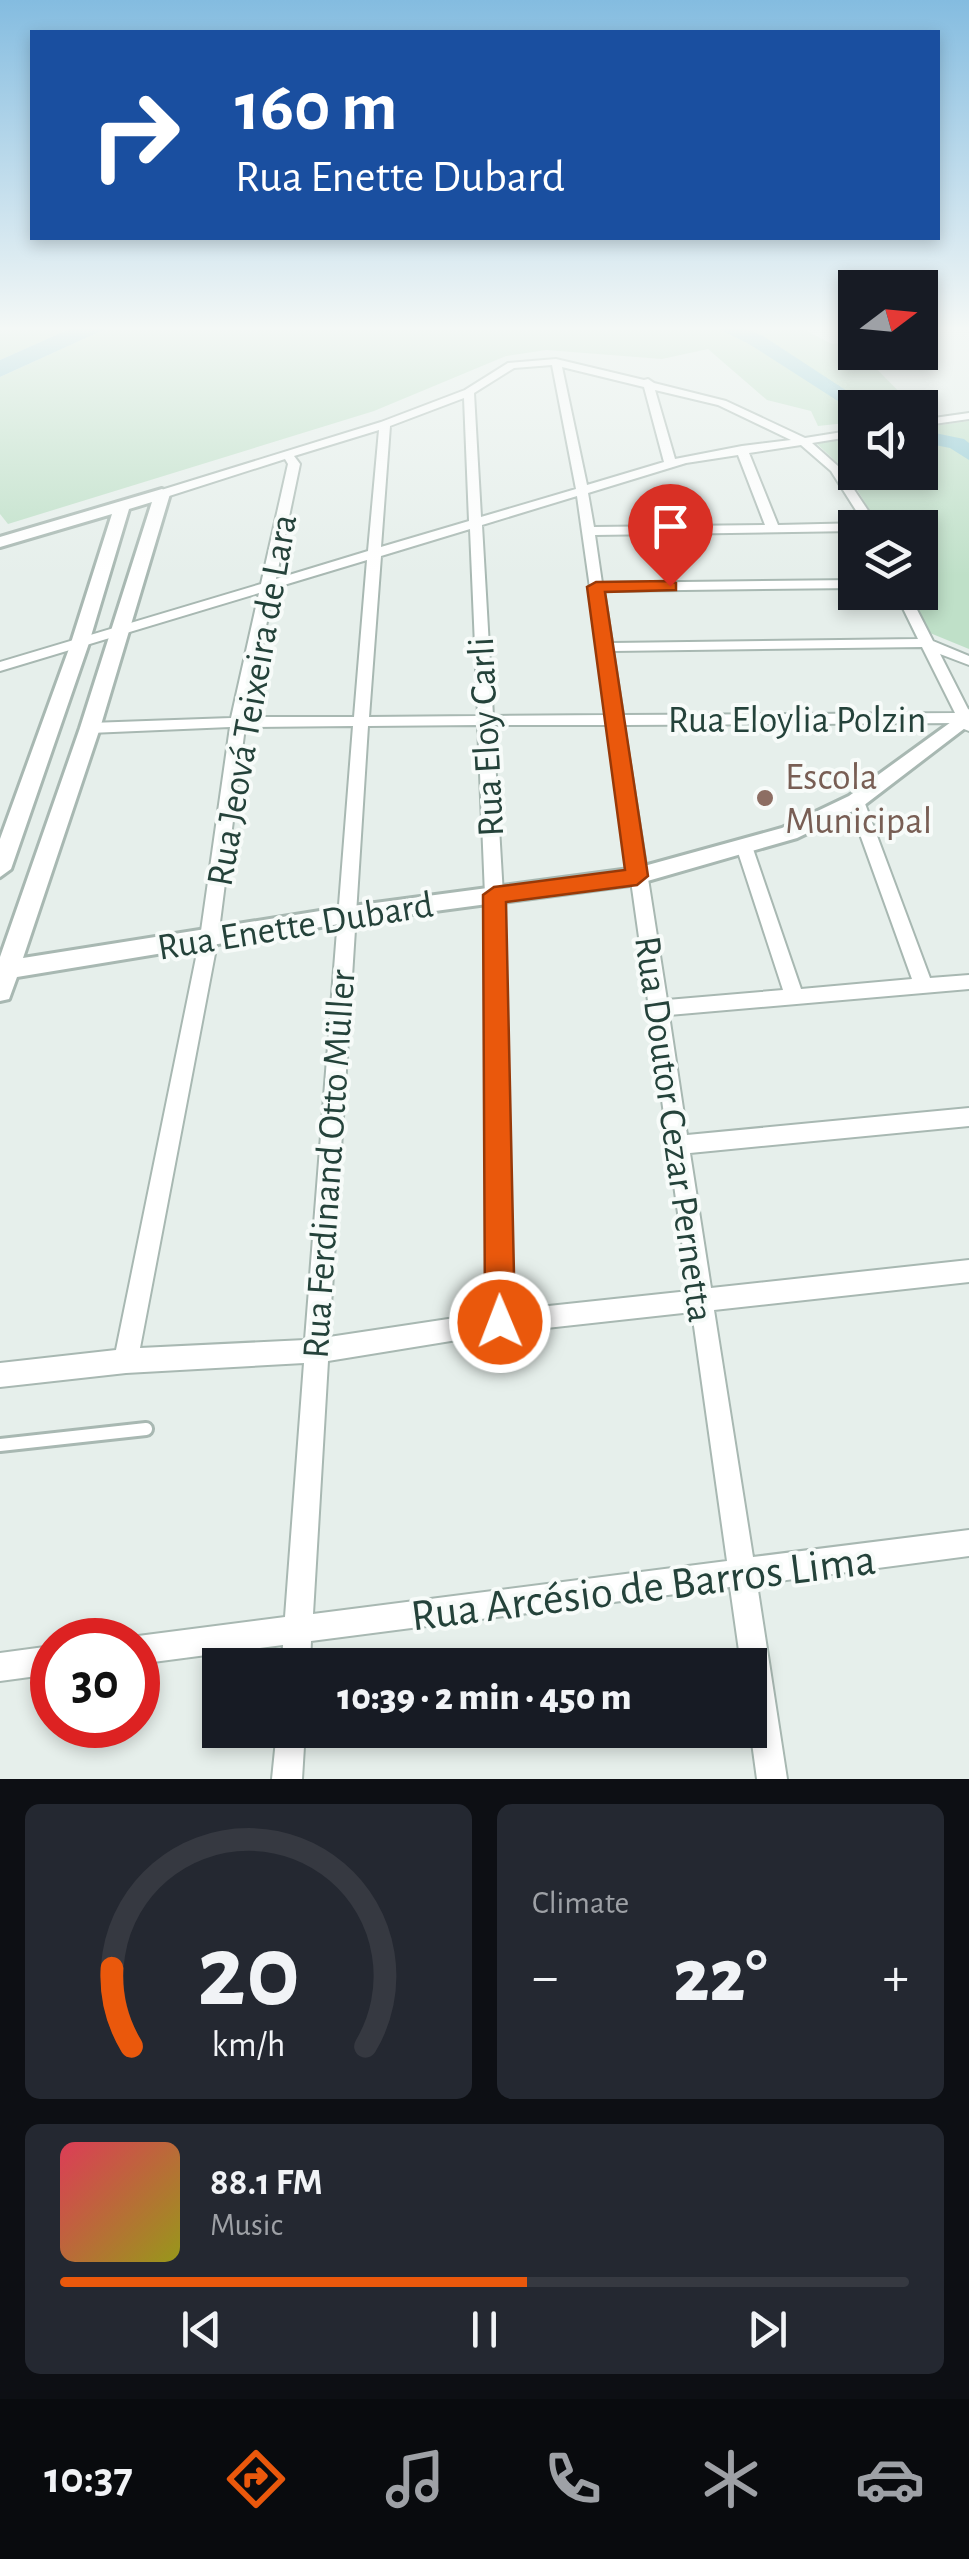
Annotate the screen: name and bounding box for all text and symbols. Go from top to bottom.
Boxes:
icon: right [70,70,200,200]
text: 160 m [235,73,398,143]
text: Rua Enette Dubard [235,155,565,200]
north arrow [838,270,938,370]
map controls [838,270,938,610]
button: sound [838,390,938,490]
pin [628,484,713,587]
icon: arrive [643,499,698,554]
button: layers [838,510,938,610]
street label: Rua Jeová Teixeira de Lara [202,512,304,889]
street label: Rua Eloy Carli [463,636,511,838]
street label: Rua Eloylia Polzin [668,702,926,740]
place label: Escola Municipal [785,759,932,841]
marker: Escola Municipal [754,787,776,809]
street label: Rua Enette Dubard [155,886,436,968]
street label: Rua Doutor Cezar Pernetta [627,934,719,1325]
street label: Rua Ferdinand Otto Müller [297,968,363,1360]
position arrow [448,1270,552,1374]
street label: Rua Arcésio de Barros Lima [408,1538,878,1639]
speed limit sign: 30 [30,1618,160,1748]
text: 10:39 · 2 min · 450 m [337,1679,632,1717]
text: Climate [532,1887,629,1919]
text: 20 [197,1921,300,2025]
text: 22° [674,1940,767,2015]
text: − [532,1950,558,2005]
text: + [883,1950,909,2005]
text: km/h [212,2027,285,2063]
text: 88.1 FM [210,2164,323,2202]
text: Music [210,2209,283,2241]
icon: previous [174,2302,229,2357]
icon: pause [457,2302,512,2357]
icon: next [740,2302,795,2357]
icon: directions [221,2444,291,2514]
icon: music [380,2444,450,2514]
icon: phone [538,2444,608,2514]
icon: climate [696,2444,766,2514]
icon: car [855,2444,925,2514]
text: 10:37 [44,2456,133,2501]

